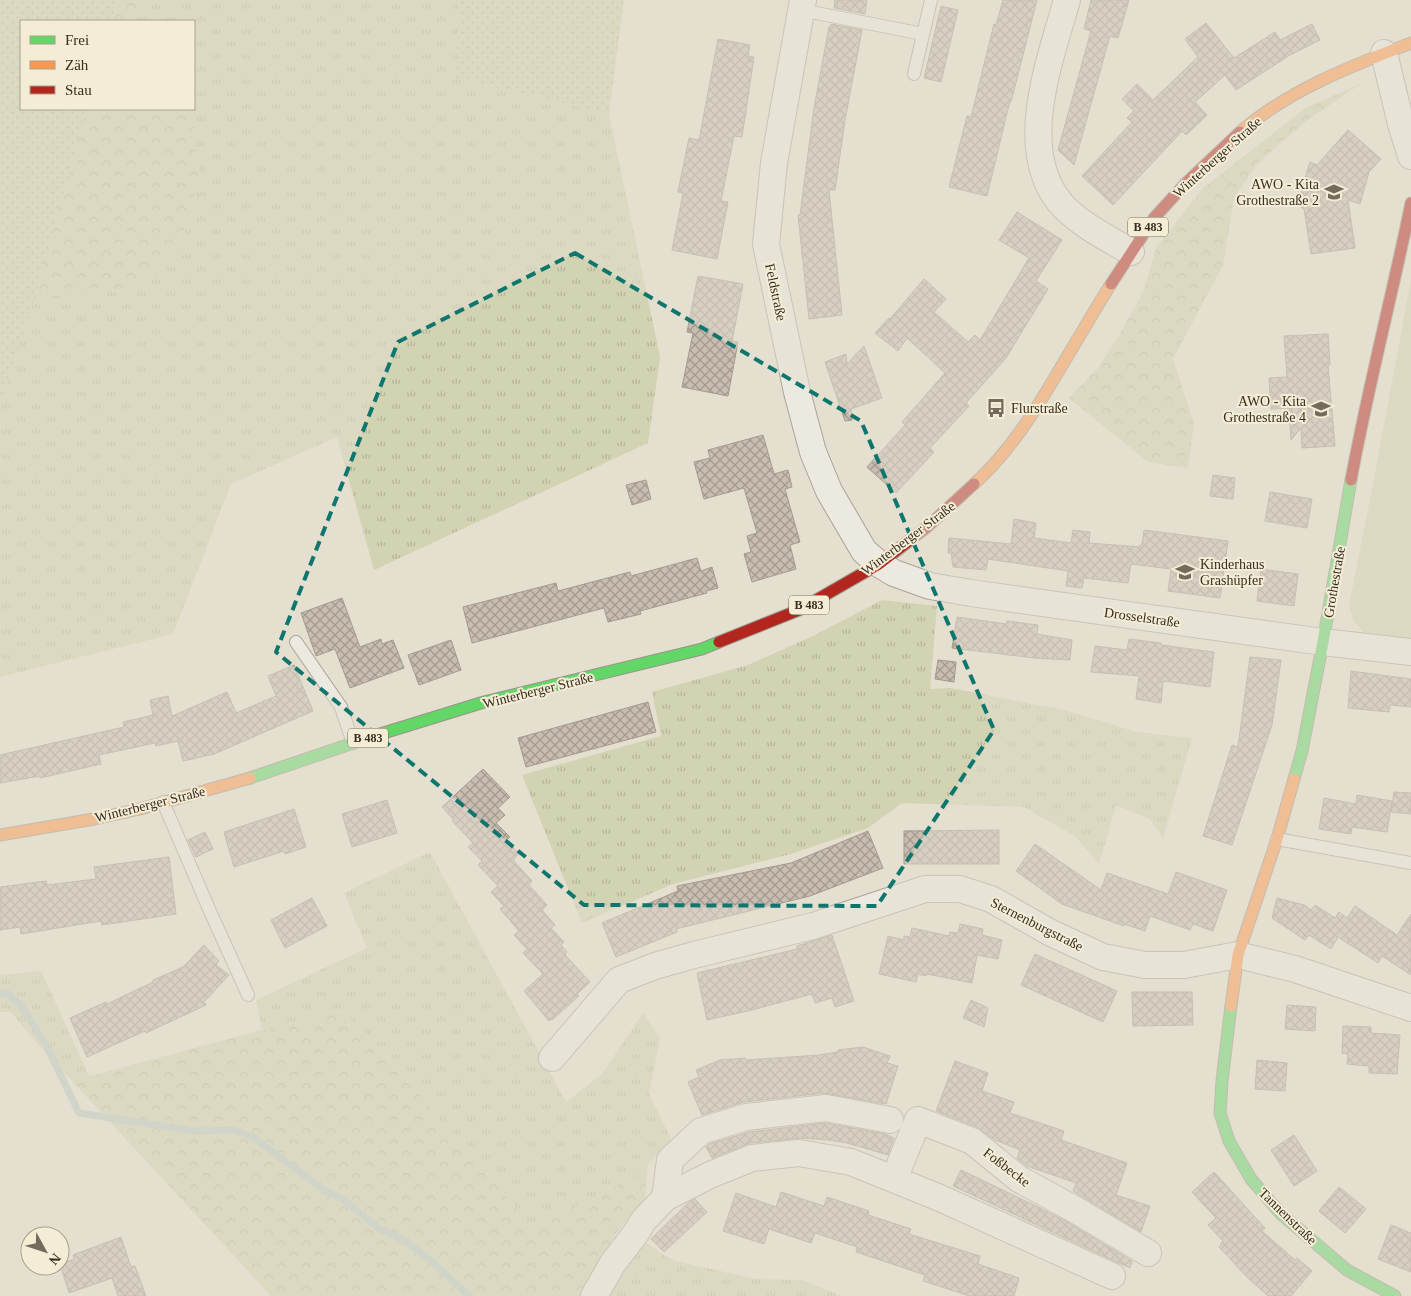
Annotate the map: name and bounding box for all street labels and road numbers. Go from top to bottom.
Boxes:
street label: Winterberger Straße [1170,114,1264,201]
road number: B 483 [1128,218,1168,236]
street label: Feldstraße [762,262,789,322]
street label: Winterberger Straße [859,498,958,578]
street label: Grothestraße [1321,545,1348,619]
road number: B 483 [789,596,829,614]
street label: Drosselstraße [1103,605,1181,630]
street label: Winterberger Straße [481,670,595,711]
road number: B 483 [348,728,388,748]
street label: Winterberger Straße [93,784,207,825]
street label: Sternenburgstraße [988,895,1085,954]
street label: Foßbecke [980,1145,1033,1190]
street label: Tannenstraße [1256,1185,1320,1248]

